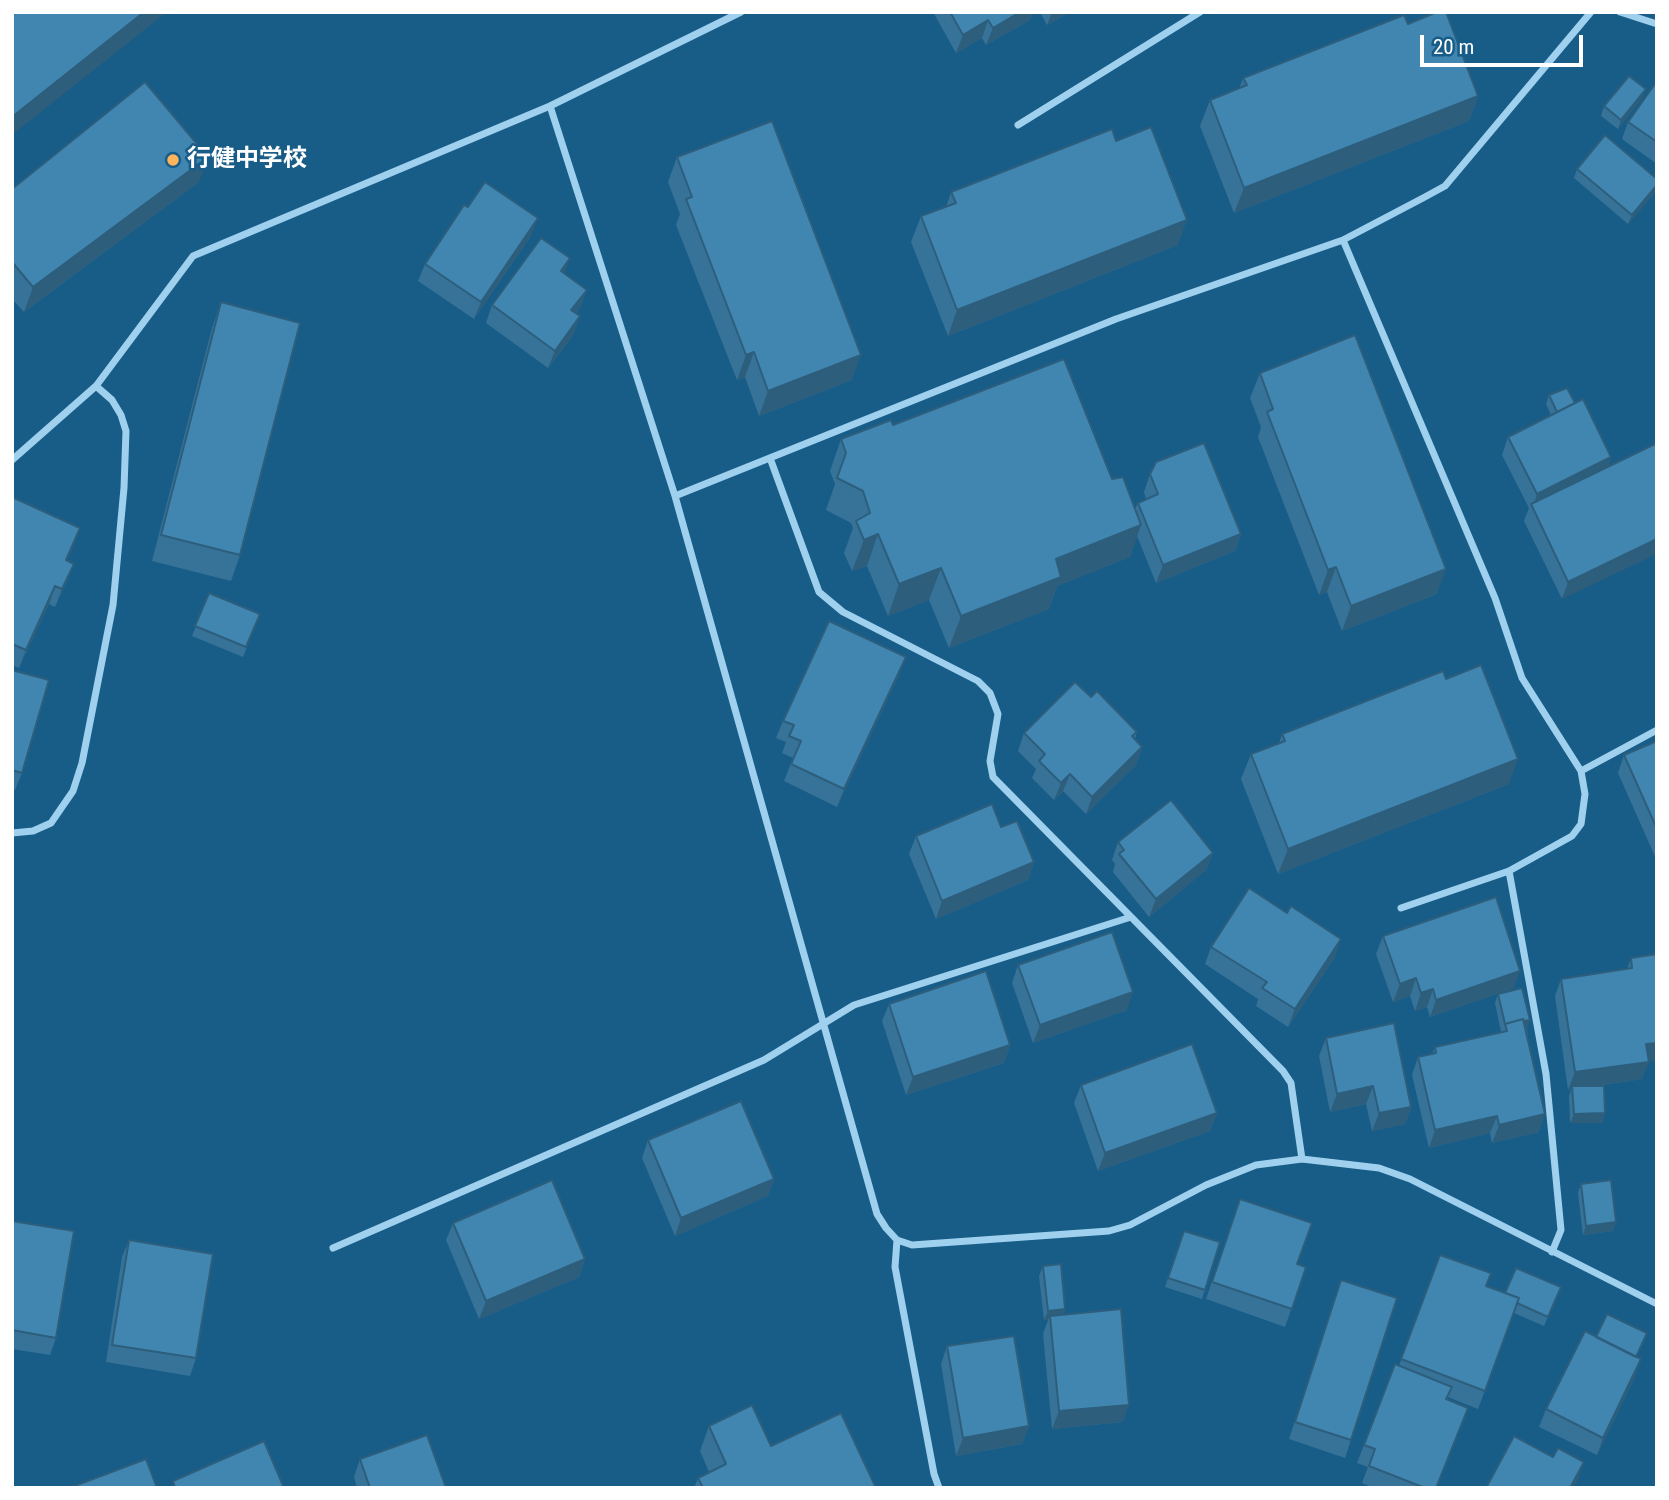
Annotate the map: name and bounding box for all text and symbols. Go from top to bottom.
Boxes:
scale bar [1424,21,1587,65]
text: 20 m [1433,35,1474,59]
place label: 行健中学校 [187,146,307,174]
marker: 行健中学校 [165,152,181,168]

